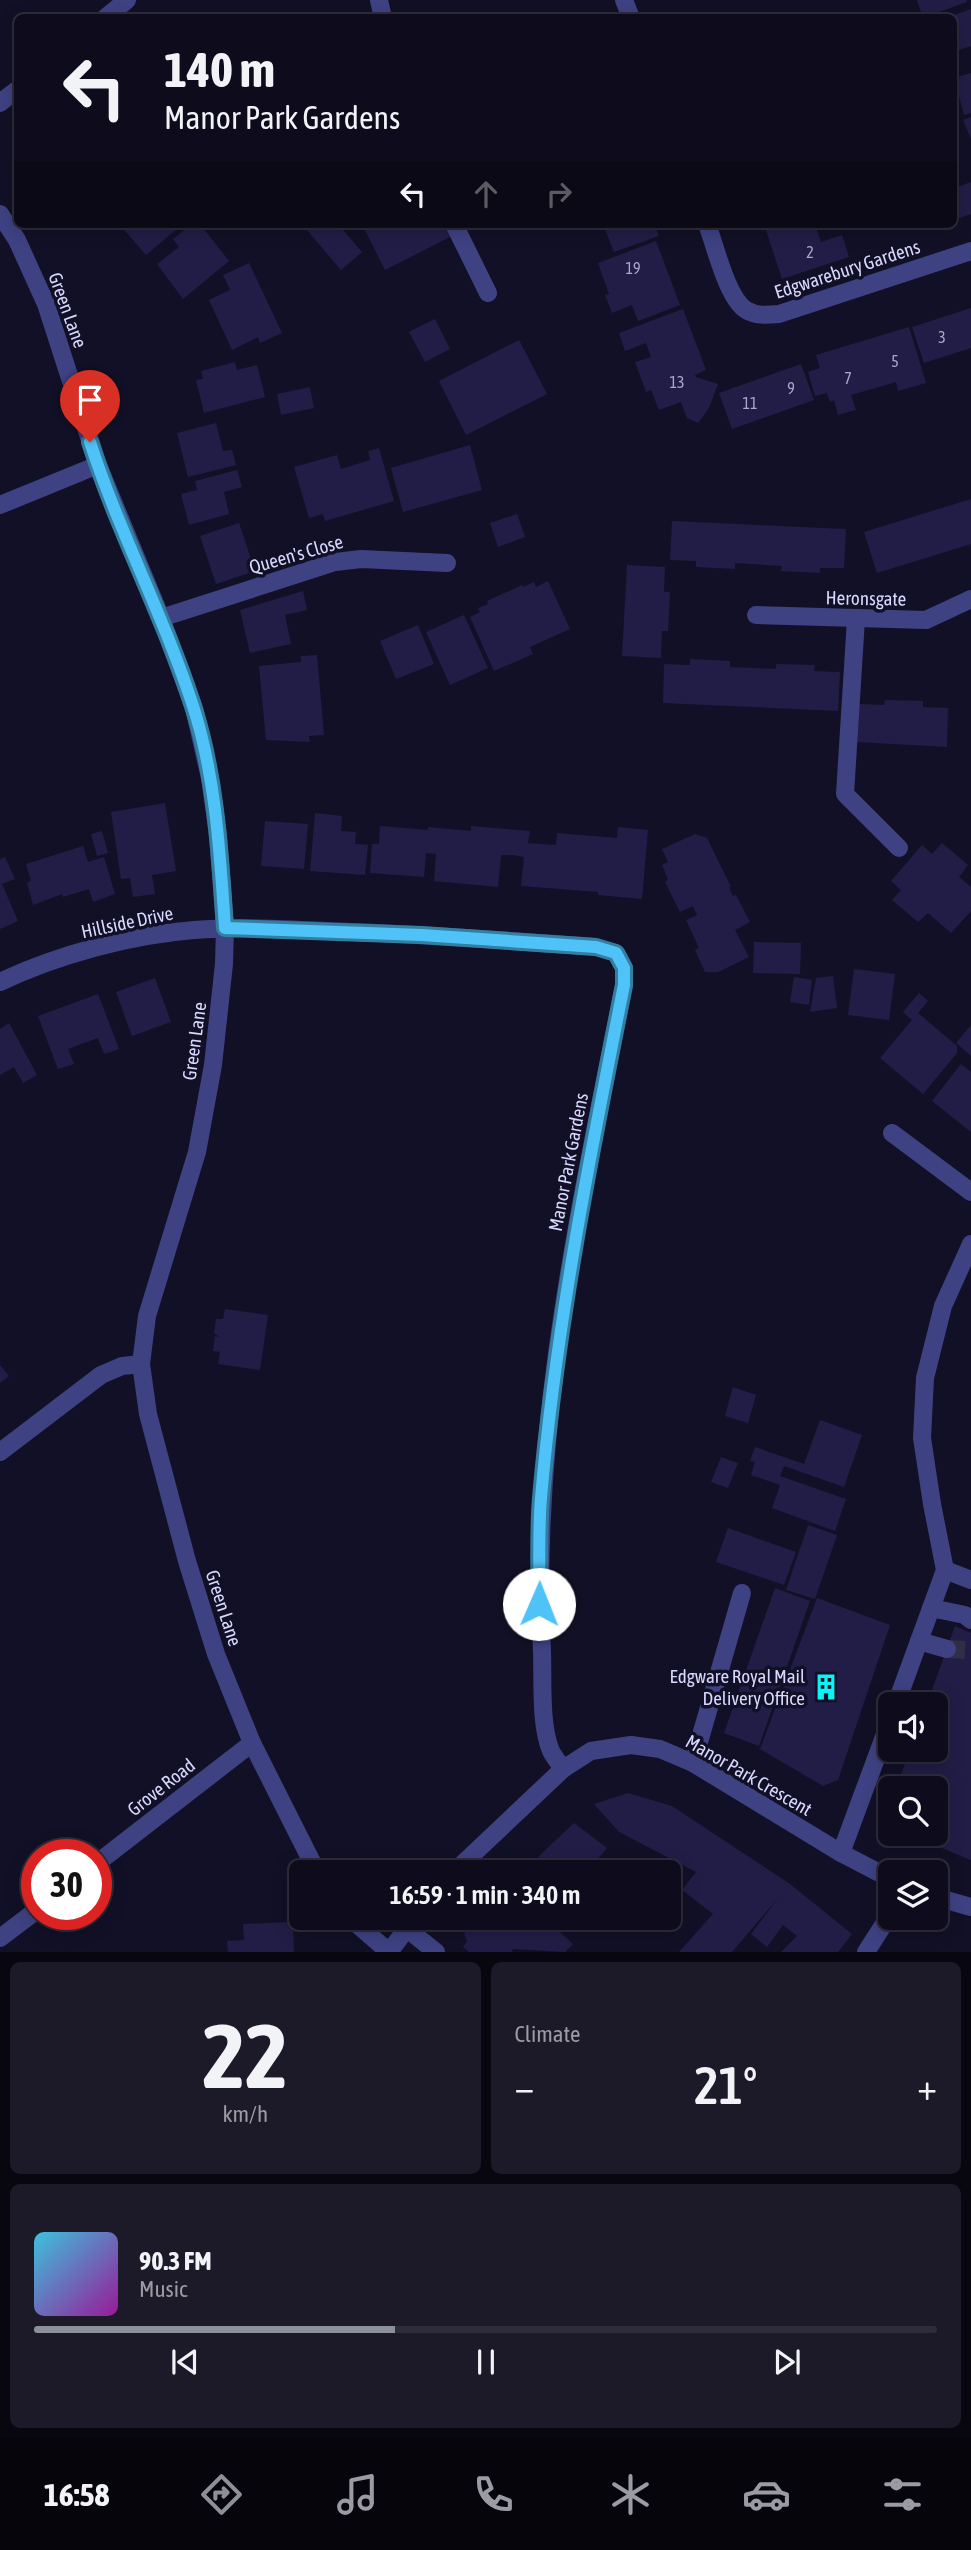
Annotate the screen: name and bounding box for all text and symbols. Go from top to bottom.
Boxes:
text: 140 m [164,41,275,97]
icon: left [49,42,140,133]
text: Manor Park Gardens [164,99,400,136]
icon: left [394,175,432,213]
icon: ahead [467,175,505,213]
icon: right [540,175,578,213]
street label: Edgwarebury Gardens [771,235,923,303]
house number: 2 [806,243,814,261]
house number: 19 [625,259,641,277]
street label: Green Lane [44,269,92,351]
house number: 3 [938,328,946,346]
house number: 5 [891,352,899,370]
house number: 7 [844,369,852,387]
pin [60,370,120,442]
house number: 13 [669,373,685,391]
house number: 9 [787,379,795,397]
icon: arrive [71,381,109,419]
house number: 11 [742,394,758,412]
street label: Queen's Close [247,530,345,578]
street label: Heronsgate [825,586,907,610]
street label: Hillside Drive [79,902,175,942]
street label: Green Lane [178,1001,210,1081]
street label: Manor Park Gardens [544,1091,592,1233]
street label: Green Lane [201,1567,247,1649]
position arrow [502,1567,576,1641]
place label: Edgware Royal Mail Delivery Office [670,1665,805,1709]
building icon: Edgware Royal Mail Delivery Office [811,1672,841,1702]
map controls [878,1692,948,1930]
button: sound [878,1692,948,1762]
street label: Manor Park Crescent [682,1730,816,1820]
street label: Grove Road [123,1754,199,1820]
button: search [878,1776,948,1846]
speed limit sign: 30 [21,1839,112,1930]
button: layers [878,1860,948,1930]
text: 16:59 · 1 min · 340 m [390,1880,580,1910]
text: 22 [202,2003,288,2107]
text: Climate [515,2021,580,2047]
text: 21° [694,2055,757,2115]
text: − [515,2065,534,2108]
text: + [917,2065,937,2108]
text: km/h [222,2101,268,2127]
text: 90.3 FM [139,2246,212,2276]
text: Music [139,2276,187,2302]
icon: previous [166,2343,204,2381]
icon: pause [467,2343,505,2381]
icon: next [768,2343,806,2381]
icon: directions [197,2470,246,2519]
icon: music [333,2470,382,2519]
icon: phone [469,2470,518,2519]
icon: climate [606,2470,655,2519]
icon: car [742,2470,791,2519]
icon: filters [878,2470,927,2519]
text: 16:58 [44,2476,110,2513]

